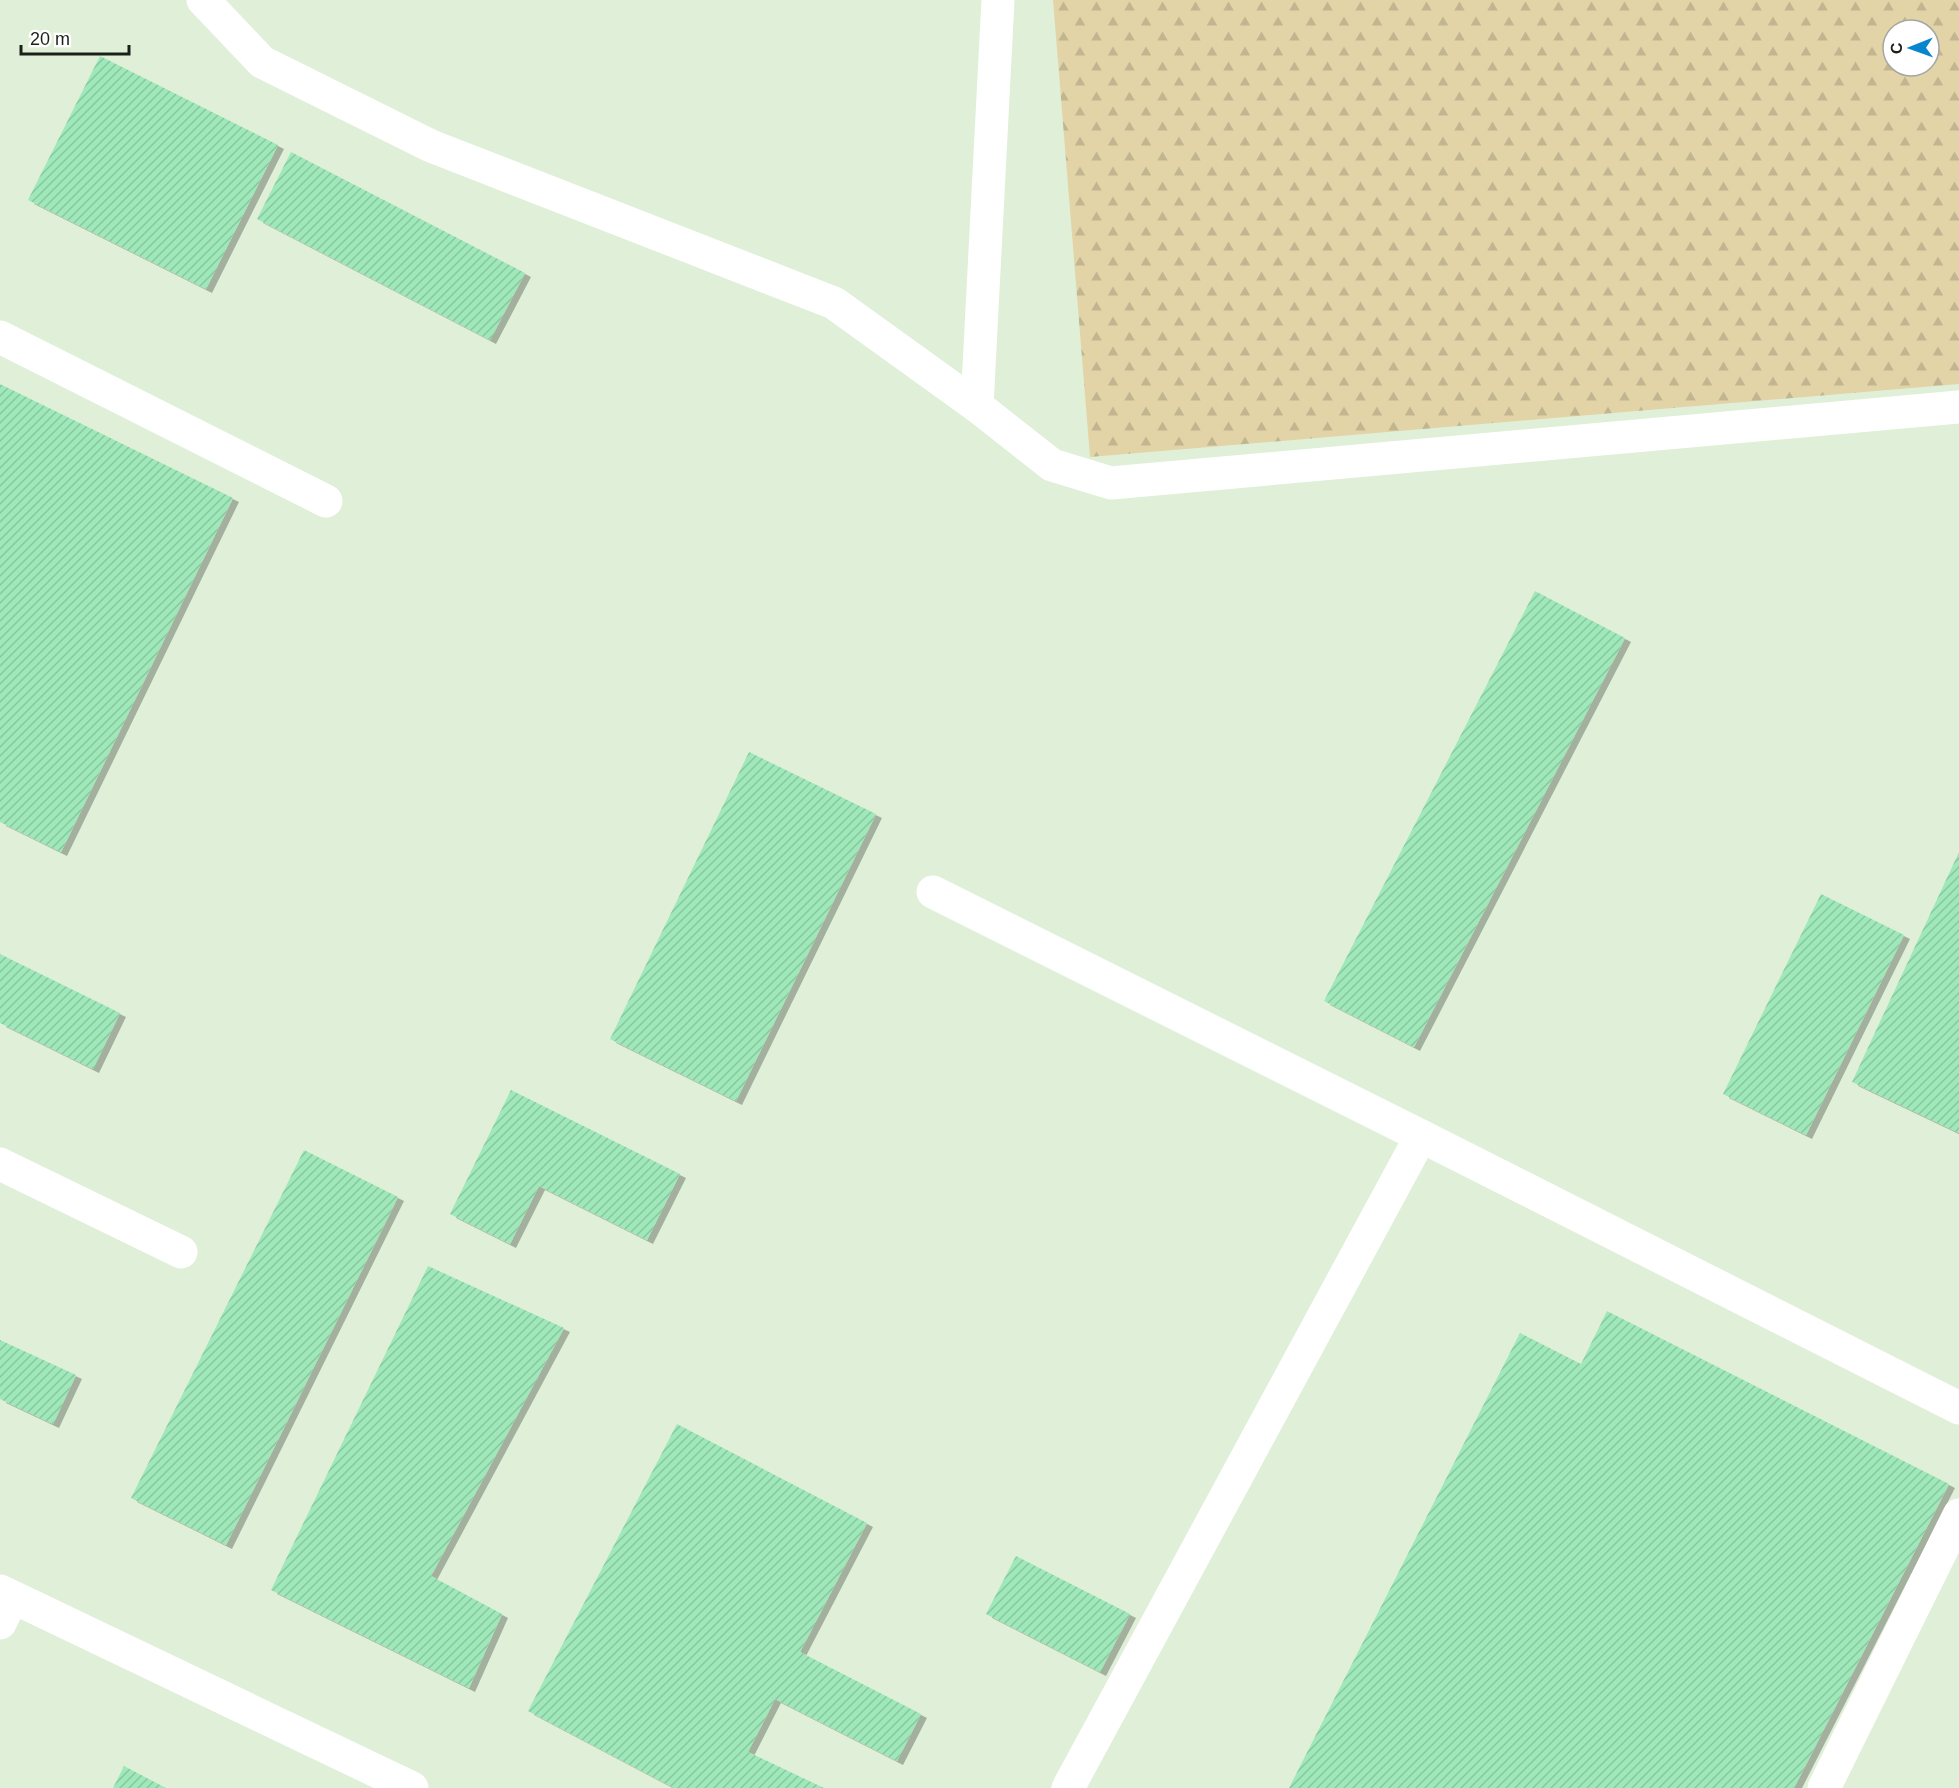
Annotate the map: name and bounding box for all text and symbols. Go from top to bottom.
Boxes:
scale bar [21,18,129,56]
north arrow [1881,18,1941,78]
text: 20 m [30,29,70,49]
text: С [1888,42,1905,54]

